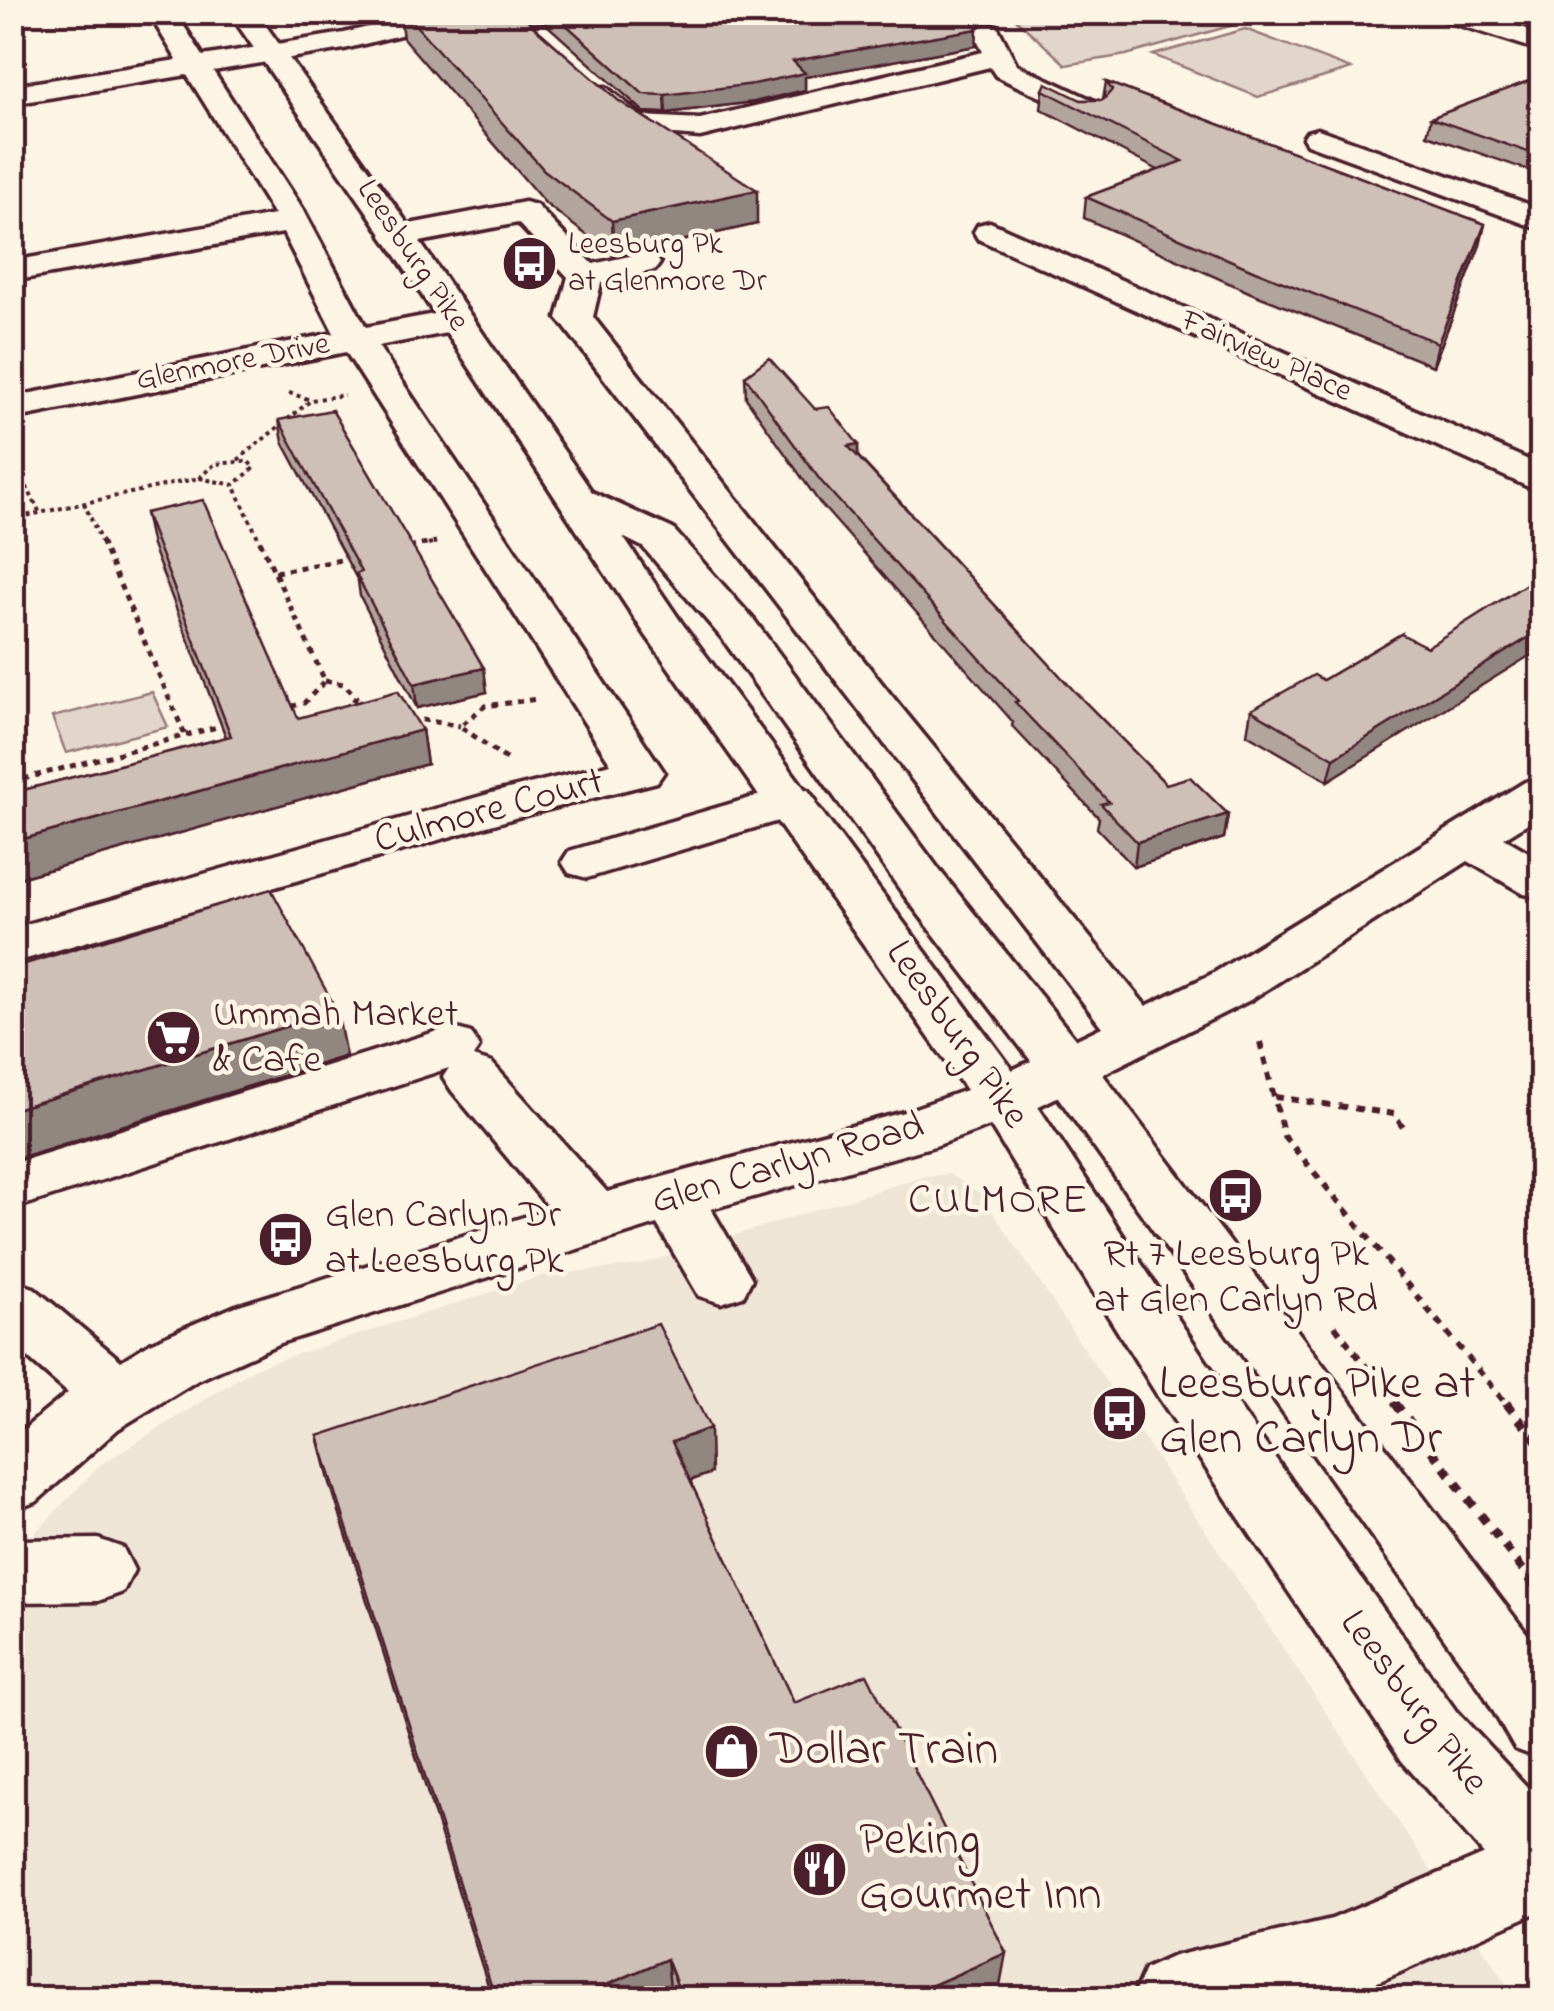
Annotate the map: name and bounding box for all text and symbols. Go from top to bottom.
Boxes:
street label: Leesburg Pike [344,170,481,342]
place label: Leesburg Pk at Glenmore Dr [568,222,767,306]
bus stop icon: Leesburg Pk at Glenmore Dr [499,233,559,293]
street label: Fairview Place [1172,298,1360,416]
street label: Glenmore Drive [132,321,334,405]
street label: Culmore Court [368,753,610,871]
street label: Leesburg Pike [869,929,1043,1142]
place label: Ummah Market & Cafe [213,986,458,1091]
supermarket icon: Ummah Market & Cafe [144,1008,204,1068]
street label: Glen Carlyn Road [645,1098,931,1232]
bus stop icon: Rt 7 Leesburg Pk at Glen Carlyn Rd [1206,1166,1266,1226]
district label: CULMORE [908,1171,1090,1232]
place label: Glen Carlyn Dr at Leesburg Pk [325,1187,564,1292]
bus stop icon: Glen Carlyn Dr at Leesburg Pk [256,1209,316,1269]
place label: Rt 7 Leesburg Pk at Glen Carlyn Rd [1094,1226,1378,1331]
place label: Leesburg Pike at Glen Carlyn Dr [1159,1350,1475,1475]
bus stop icon: Leesburg Pike at Glen Carlyn Dr [1090,1383,1150,1443]
street label: Leesburg Pike [1324,1598,1502,1808]
place label: Dollar Train [769,1716,998,1786]
shop icon: Dollar Train [701,1721,761,1781]
place label: Peking Gourmet Inn [859,1806,1102,1931]
restaurant icon: Peking Gourmet Inn [790,1839,850,1899]

